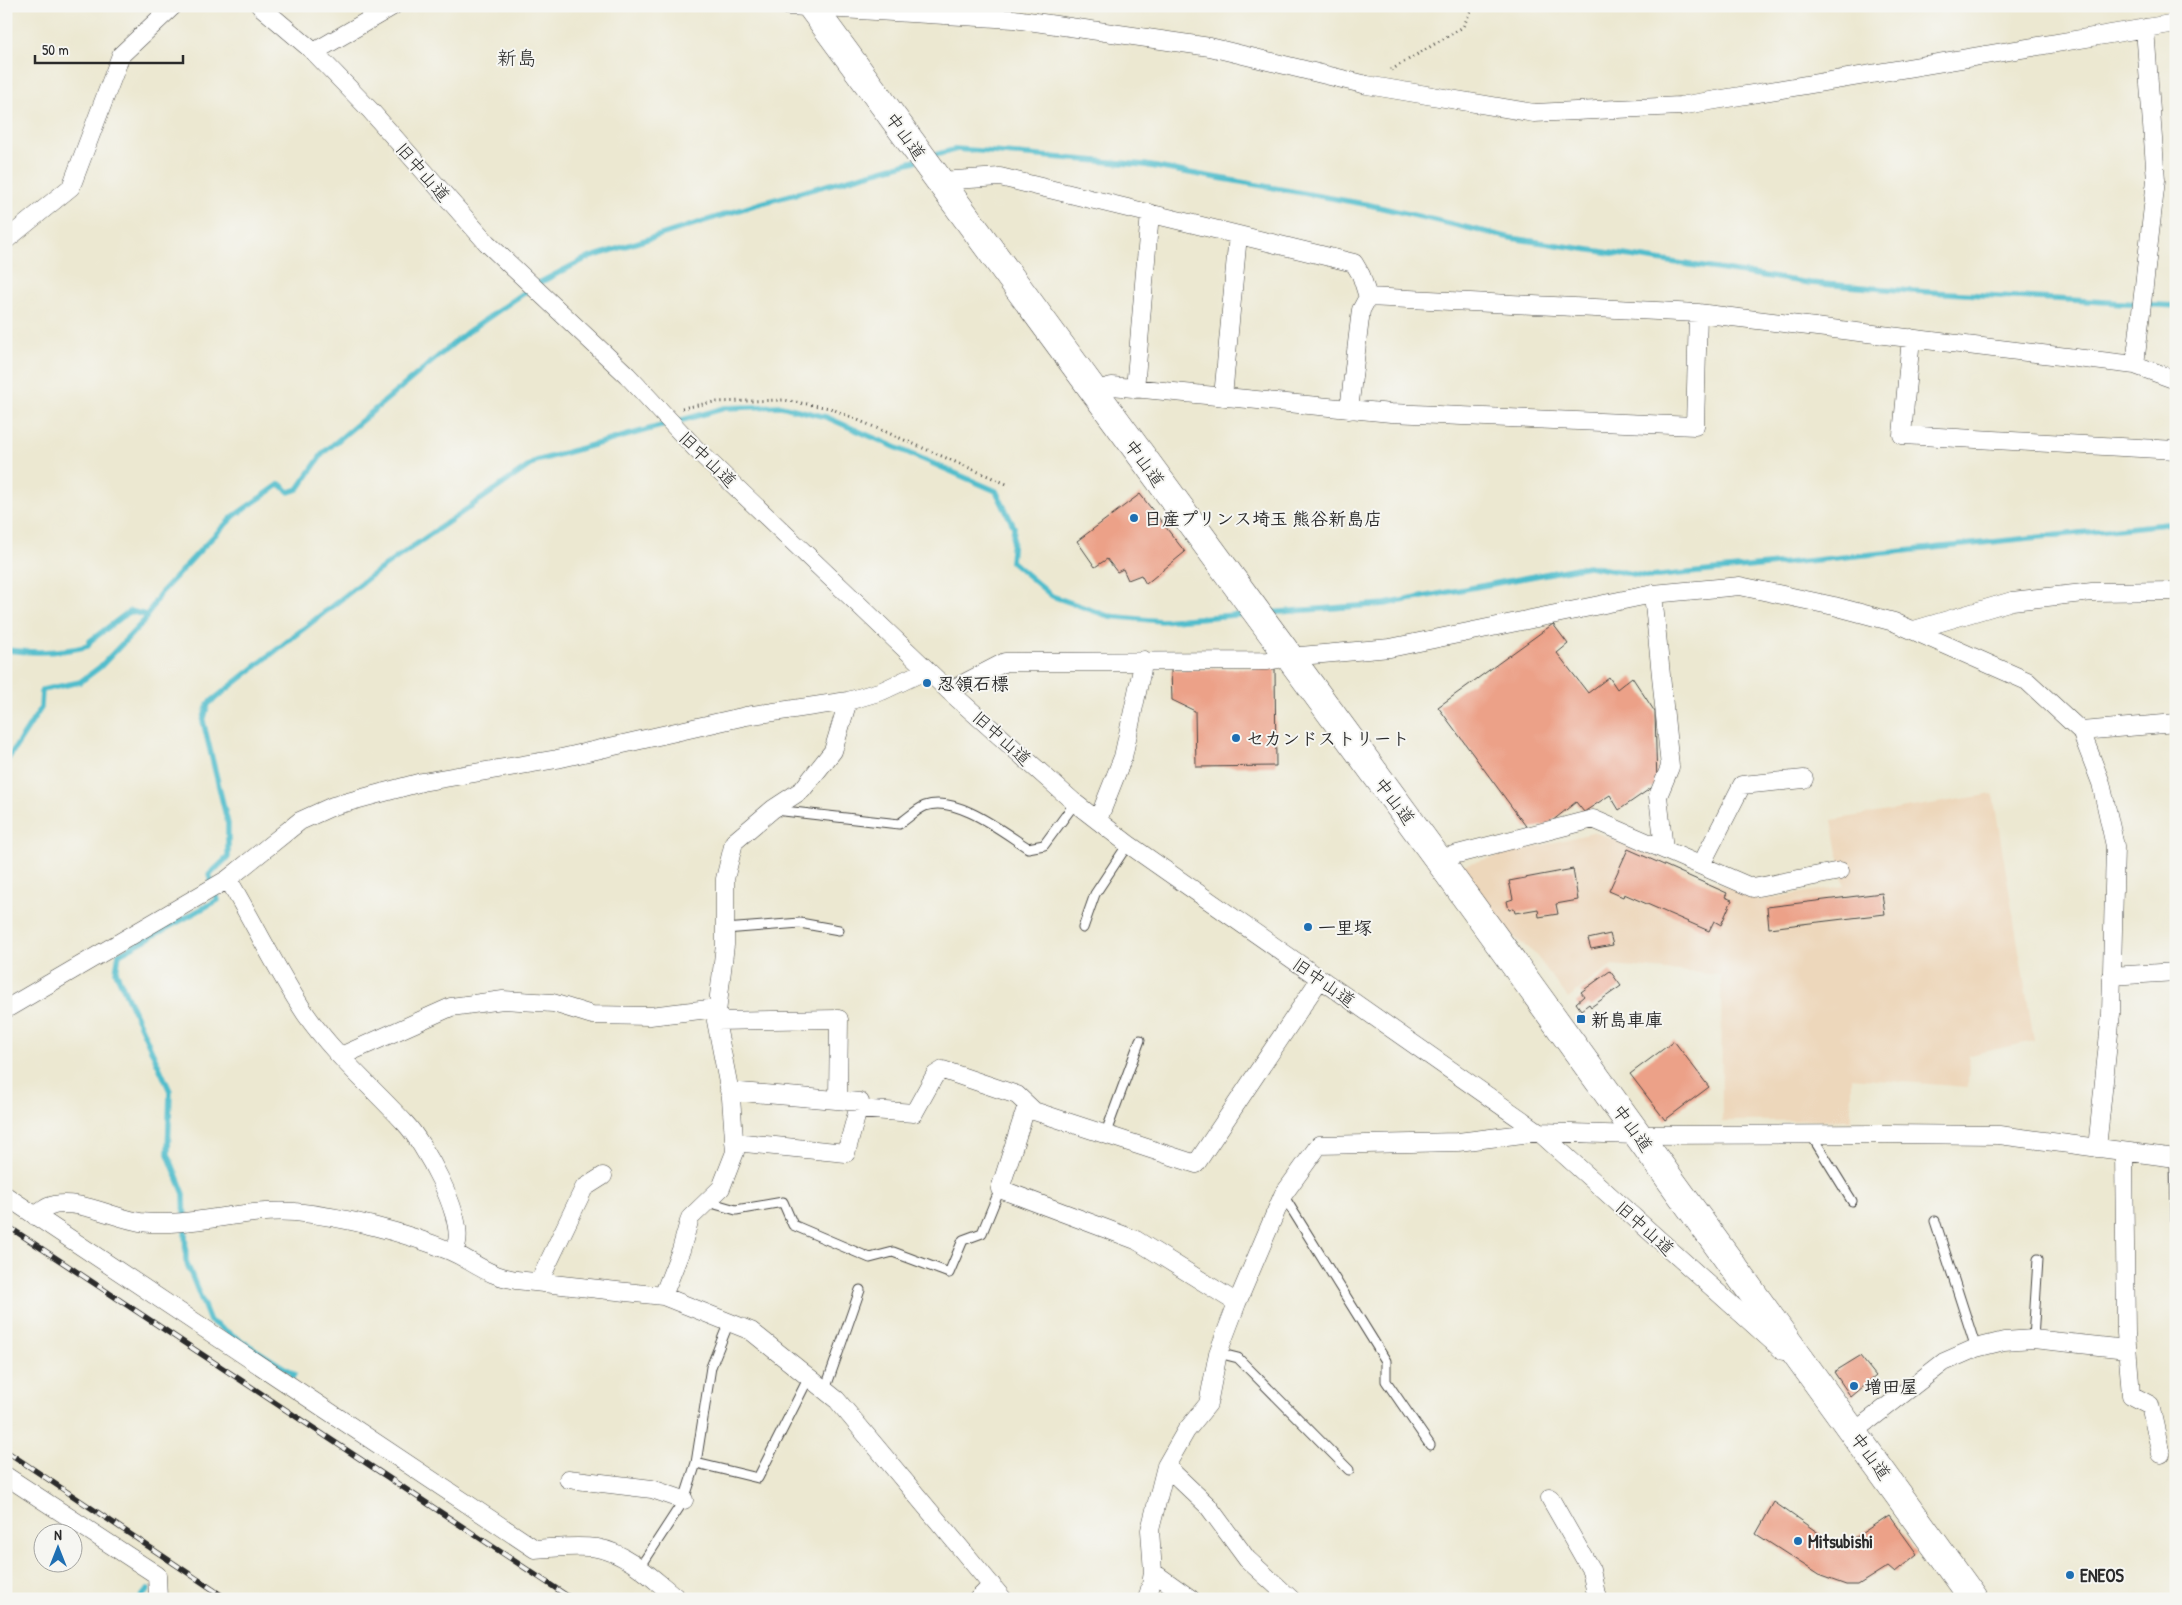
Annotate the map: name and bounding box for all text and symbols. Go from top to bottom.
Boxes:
scale bar [35,32,182,64]
text: 50 m [42,39,69,60]
district label: 新島 [497,44,537,71]
street label: 中山道 [880,107,932,165]
street label: 旧中山道 [390,137,456,207]
street label: 旧中山道 [673,425,743,493]
street label: 中山道 [1119,434,1171,492]
place label: 日産プリンス埼玉 熊谷新島店 [1144,506,1382,531]
marker: 日産プリンス埼玉 熊谷新島店 [1128,512,1140,524]
place label: 忍領石標 [937,671,1009,696]
marker: 忍領石標 [921,677,933,689]
street label: 旧中山道 [967,705,1037,771]
place label: セカンドストリート [1246,726,1409,751]
marker: セカンドストリート [1230,732,1242,744]
street label: 中山道 [1369,772,1421,830]
place label: 一里塚 [1318,915,1372,940]
marker: 一里塚 [1302,921,1314,933]
street label: 旧中山道 [1287,951,1361,1013]
place label: 新島車庫 [1591,1007,1663,1032]
marker: 新島車庫 [1575,1013,1587,1025]
street label: 中山道 [1607,1099,1659,1157]
street label: 旧中山道 [1610,1195,1680,1261]
place label: 増田屋 [1864,1374,1918,1399]
marker: 増田屋 [1848,1380,1860,1392]
street label: 中山道 [1845,1427,1897,1485]
north arrow [32,1522,82,1572]
text: N [54,1525,62,1544]
place label: Mitsubishi [1808,1529,1873,1554]
marker: Mitsubishi [1792,1535,1804,1547]
place label: ENEOS [2080,1563,2124,1588]
marker: ENEOS [2064,1569,2076,1581]

